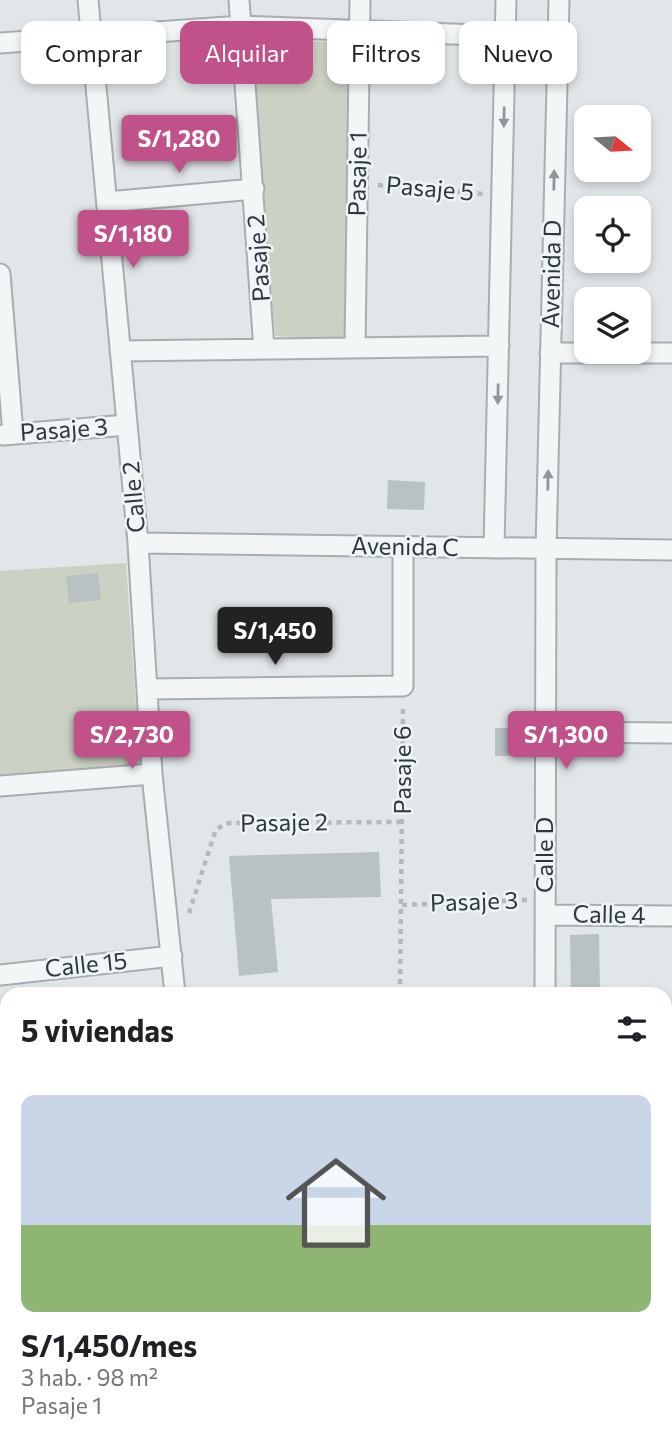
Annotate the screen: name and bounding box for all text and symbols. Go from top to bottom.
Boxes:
chip: Comprar [21,21,166,84]
chip: Alquilar [180,21,313,84]
chip: Filtros [327,21,445,84]
chip: Nuevo [459,21,577,84]
north arrow [574,105,651,182]
map controls [574,105,651,364]
one-way arrow [498,106,510,128]
pin: S/1,280 [114,116,244,175]
text: S/1,280 [138,124,220,152]
street label: Pasaje 1 [341,131,372,217]
one-way arrow [549,168,560,190]
street label: Pasaje 5 [385,169,475,206]
button: locate [574,196,651,273]
pin: S/1,180 [68,210,198,270]
street label: Pasaje 2 [240,213,275,303]
text: S/1,180 [94,219,172,247]
street label: Avenida D [535,219,566,329]
button: layers [574,287,651,364]
one-way arrow [492,383,504,405]
street label: Pasaje 3 [19,411,109,446]
street label: Calle 2 [115,460,150,534]
one-way arrow [542,469,553,491]
street label: Avenida C [351,530,459,561]
pin: S/1,450 [210,608,340,667]
text: S/1,450 [233,616,317,644]
pin: S/2,730 [67,712,197,771]
pin: S/1,300 [501,712,631,771]
text: S/2,730 [90,720,174,748]
text: S/1,300 [524,720,608,748]
street label: Pasaje 6 [387,725,416,815]
street label: Pasaje 2 [240,806,328,837]
street label: Calle D [529,817,558,893]
street label: Pasaje 3 [429,884,519,917]
street label: Calle 4 [572,898,646,929]
street label: Calle 15 [43,945,128,982]
icon: filters [613,1010,651,1048]
text: 5 viviendas [21,1011,174,1048]
icon: home [273,1140,399,1266]
text: S/1,450/mes [21,1326,197,1363]
text: 3 hab. · 98 m² [21,1363,158,1391]
text: Pasaje 1 [21,1391,102,1419]

